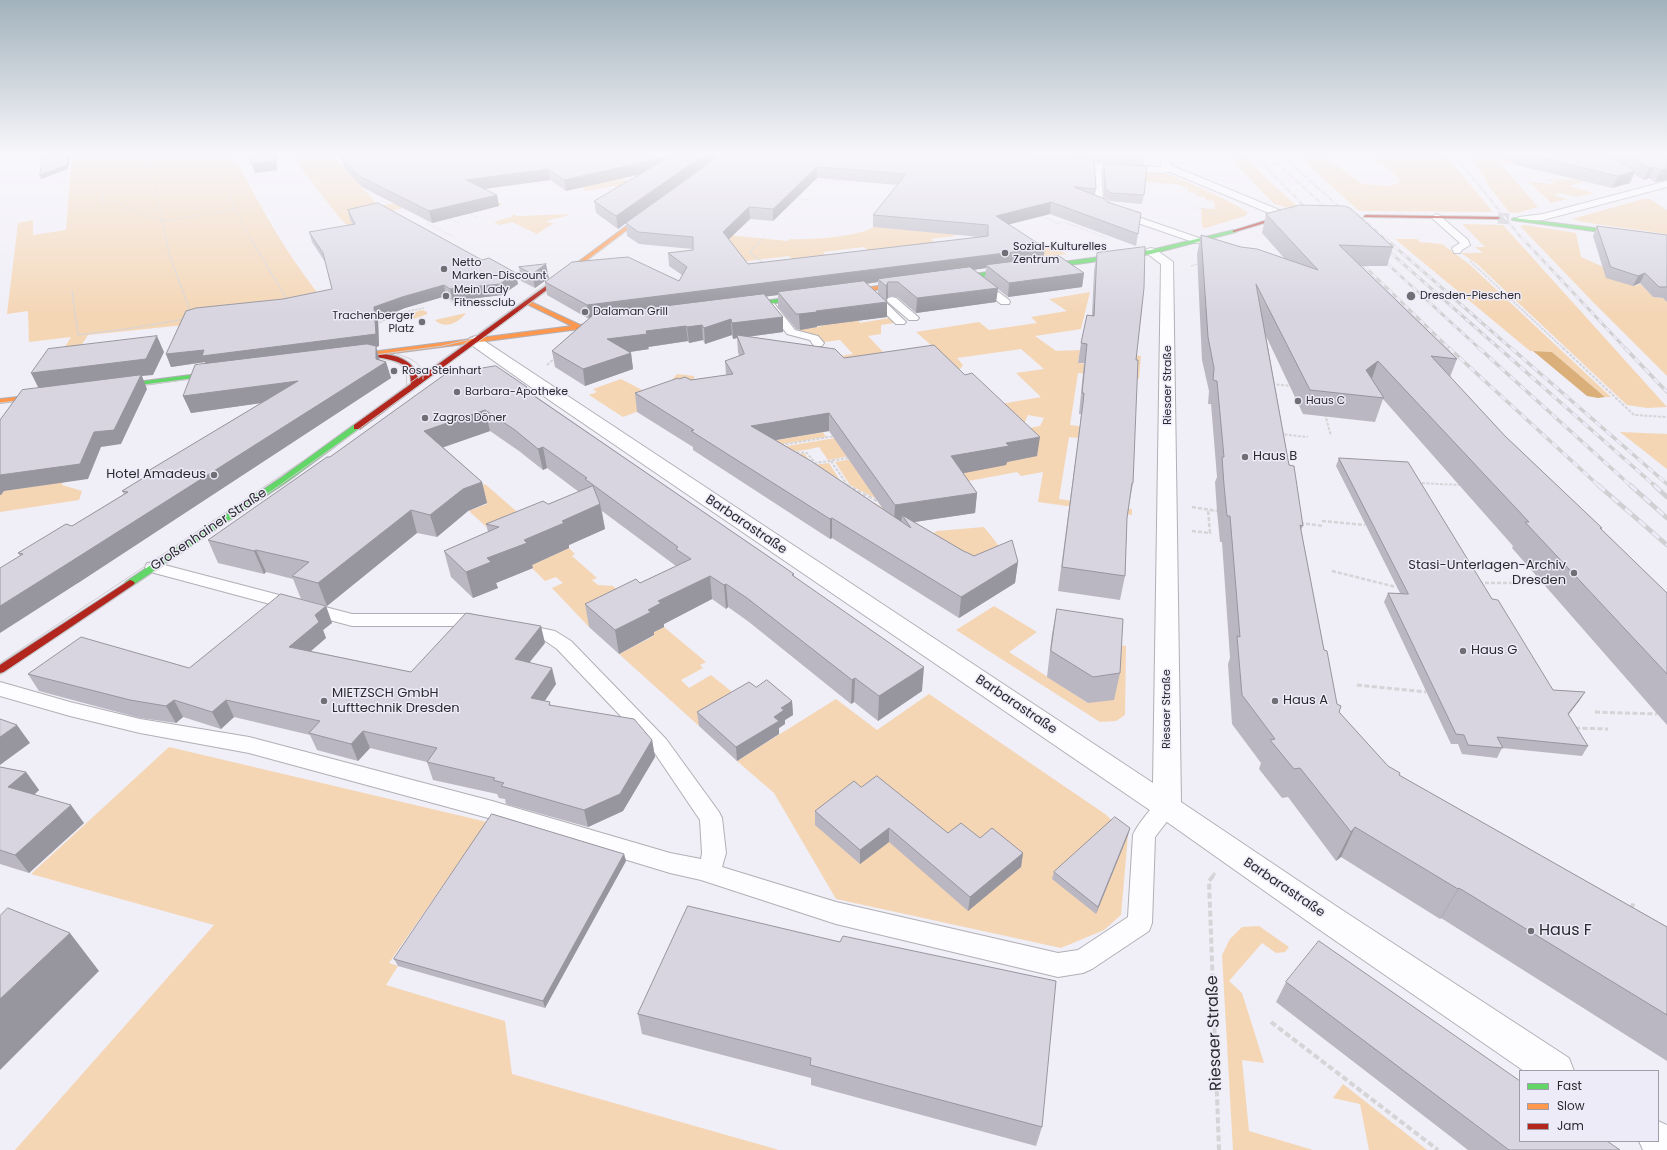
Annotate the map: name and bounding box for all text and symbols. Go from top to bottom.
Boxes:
place label: Sozial-Kulturelles Zentrum [1013,240,1107,266]
marker: Sozial-Kulturelles Zentrum [1000,248,1010,258]
place label: Netto Marken-Discount [452,256,547,282]
marker: Netto Marken-Discount [439,264,449,274]
place label: Mein Lady Fitnessclub [454,283,515,309]
place label: Dresden-Pieschen [1420,289,1521,303]
marker: Dresden-Pieschen [1405,290,1417,302]
marker: Mein Lady Fitnessclub [441,291,451,301]
place label: Dalaman Grill [593,305,668,319]
marker: Dalaman Grill [580,307,590,317]
place label: Trachenberger Platz [332,309,414,335]
marker: Trachenberger Platz [417,317,427,327]
street label: Riesaer Straße [1161,345,1175,425]
place label: Rosa Steinhart [402,364,481,378]
marker: Rosa Steinhart [389,366,399,376]
place label: Barbara-Apotheke [465,385,568,399]
marker: Barbara-Apotheke [452,387,462,397]
place label: Haus C [1306,394,1345,408]
marker: Haus C [1293,396,1303,406]
place label: Zagros Döner [433,411,506,425]
marker: Zagros Döner [420,413,430,423]
place label: Haus B [1253,449,1297,465]
marker: Haus B [1240,452,1250,462]
place label: Hotel Amadeus [106,467,206,483]
marker: Hotel Amadeus [209,470,219,480]
street label: Großenhainer Straße [148,485,270,575]
street label: Barbarastraße [702,492,790,558]
place label: Stasi-Unterlagen-Archiv Dresden [1408,558,1566,589]
marker: Stasi-Unterlagen-Archiv Dresden [1569,568,1579,578]
place label: Haus G [1471,643,1517,659]
marker: Haus G [1458,646,1468,656]
street label: Riesaer Straße [1160,669,1174,749]
street label: Barbarastraße [972,672,1060,738]
place label: MIETZSCH GmbH Lufttechnik Dresden [332,686,460,717]
place label: Haus A [1283,693,1328,709]
marker: MIETZSCH GmbH Lufttechnik Dresden [319,696,329,706]
marker: Haus A [1270,696,1280,706]
street label: Barbarastraße [1240,855,1328,921]
place label: Haus F [1539,921,1592,941]
marker: Haus F [1526,926,1536,936]
street label: Riesaer Straße [1203,975,1227,1091]
legend [1519,1070,1659,1142]
text: Fast [1557,1077,1582,1094]
text: Slow [1557,1097,1585,1114]
text: Jam [1557,1117,1584,1134]

